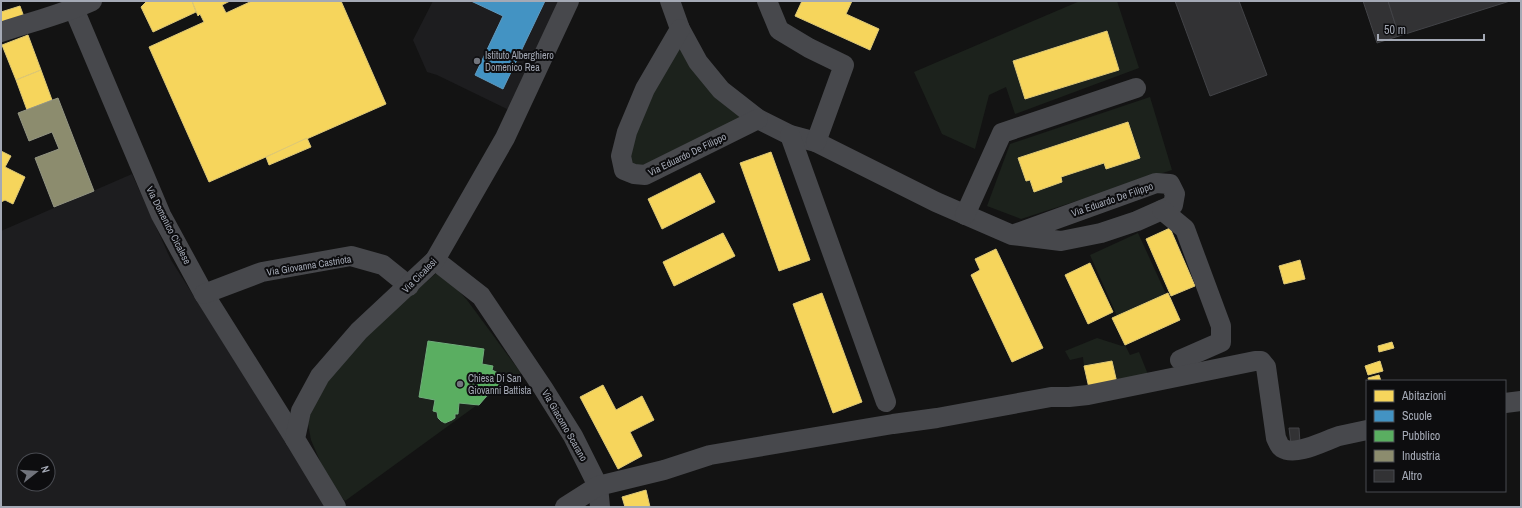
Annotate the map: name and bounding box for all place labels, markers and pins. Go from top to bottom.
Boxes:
place label: Istituto Alberghiero Domenico Rea [485,49,554,74]
marker: Istituto Alberghiero Domenico Rea [472,56,482,66]
place label: Chiesa Di San Giovanni Battista [468,372,532,397]
marker: Chiesa Di San Giovanni Battista [455,379,465,389]

